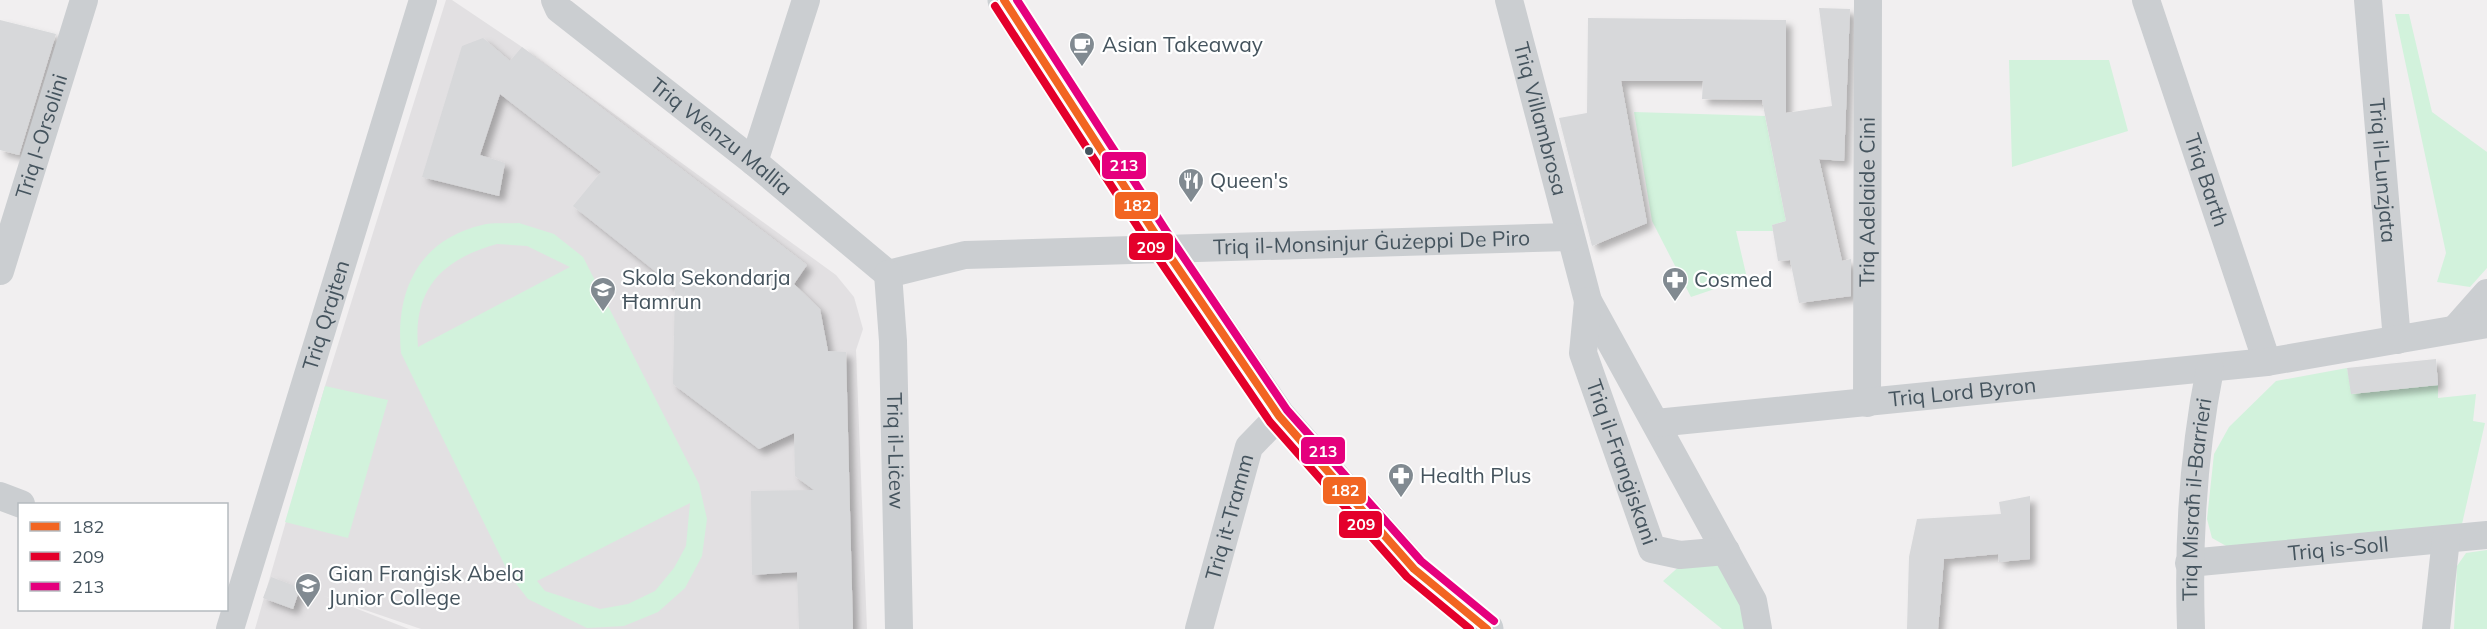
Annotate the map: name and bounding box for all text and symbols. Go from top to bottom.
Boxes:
cafe icon: Asian Takeaway [1067,30,1097,68]
place label: Asian Takeaway [1102,31,1263,57]
street label: Triq Villambrosa [1509,39,1574,198]
street label: Triq l-Orsolini [9,70,72,202]
street label: Triq Wenzu Mallia [645,71,798,200]
street label: Triq il-Lunzjata [2364,97,2403,244]
street label: Triq Adelaide Cini [1853,117,1880,287]
street label: Triq Barth [2180,130,2235,230]
unlabelled marker [1083,145,1095,157]
line badge: 213 [1101,151,1147,180]
text: 213 [1110,155,1138,175]
restaurant icon: Queen's [1176,166,1206,204]
place label: Queen's [1210,167,1289,193]
line badge: 182 [1114,191,1159,220]
text: 182 [1123,195,1151,215]
street label: Triq il-Monsinjur Ġużeppi De Piro [1213,224,1530,260]
line badge: 209 [1128,232,1174,261]
text: 209 [1137,237,1165,257]
street label: Triq Qrajten [296,257,354,374]
place label: Skola Sekondarja Ħamrun [622,264,790,314]
pharmacy icon: Cosmed [1660,265,1690,303]
place label: Cosmed [1694,266,1773,292]
school or university icon: Skola Sekondarja Ħamrun [588,275,618,313]
street label: Triq Lord Byron [1887,371,2037,412]
street label: Triq il-Franġiskani [1581,376,1663,548]
street label: Triq il-Liċew [882,392,911,510]
street label: Triq Misraħ il-Barrieri [2176,396,2217,601]
line badge: 213 [1300,436,1346,465]
text: 213 [1309,441,1337,461]
street label: Triq it-Tramm [1199,451,1259,583]
pharmacy icon: Health Plus [1386,461,1416,499]
place label: Health Plus [1420,462,1531,488]
line badge: 182 [1322,476,1367,505]
text: 182 [1331,480,1359,500]
legend [18,503,228,611]
line badge: 209 [1338,510,1383,539]
text: 209 [1347,514,1375,534]
text: 182 [72,515,104,538]
street label: Triq is-Soll [2287,530,2390,566]
text: 209 [72,545,104,568]
place label: Gian Franġisk Abela Junior College [328,560,524,610]
school or university icon: Gian Franġisk Abela Junior College [293,571,323,609]
text: 213 [72,575,104,598]

